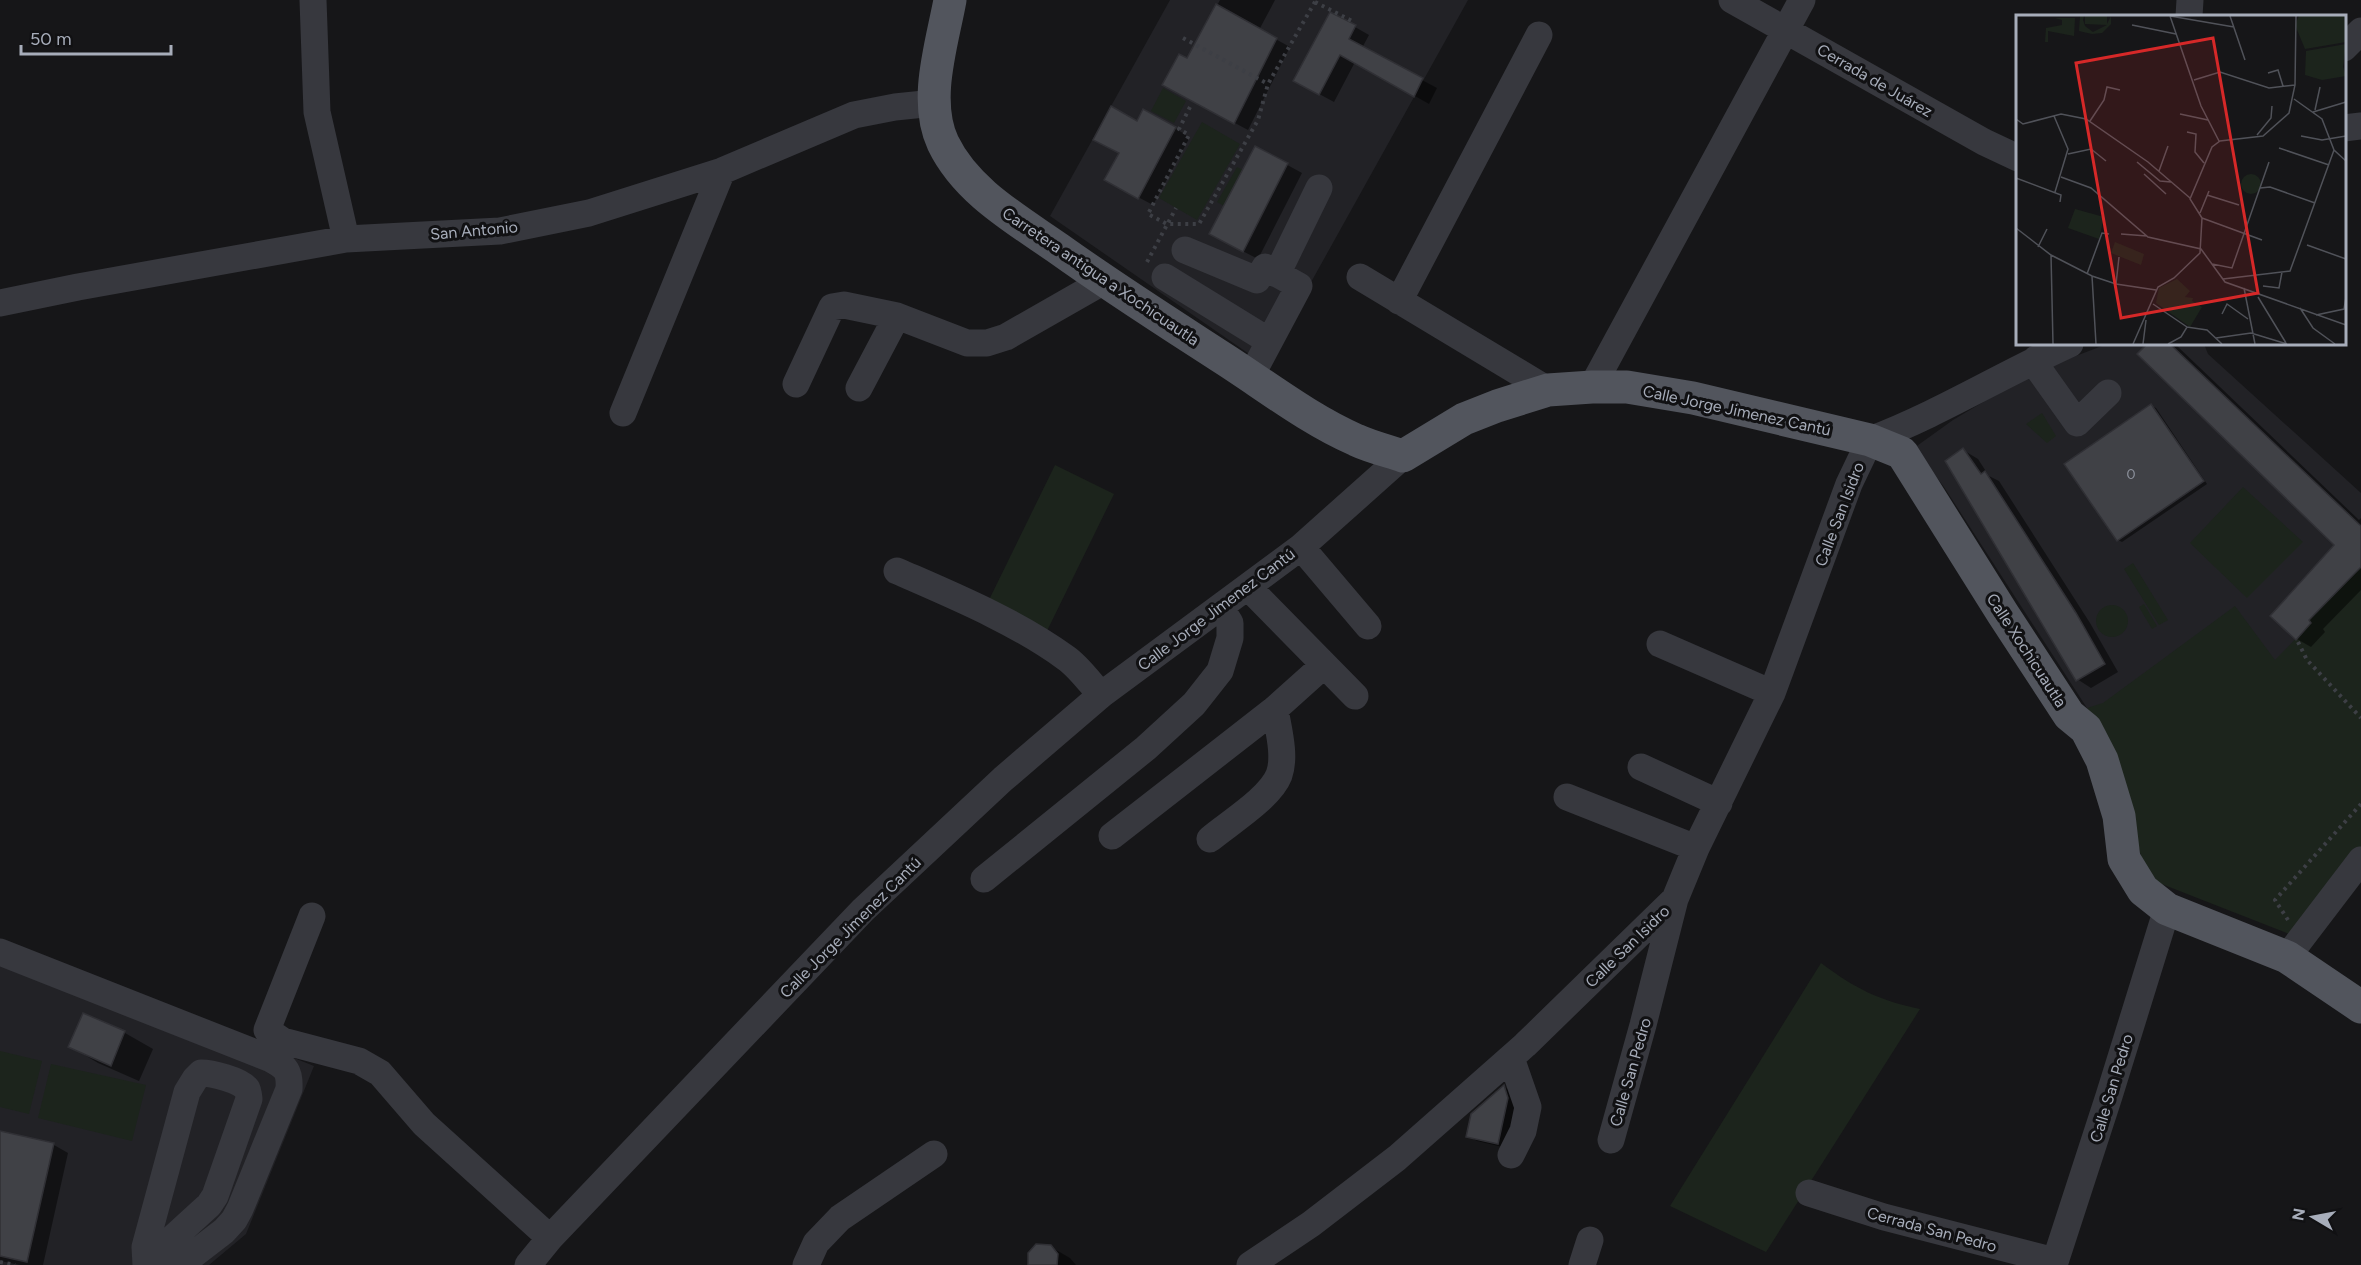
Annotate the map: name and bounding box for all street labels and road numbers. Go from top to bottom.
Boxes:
street label: Cerrada de Juárez [1814,40,1936,121]
street label: Carretera antigua a Xochicuautla [999,203,1203,350]
street label: San Antonio [429,217,519,244]
street label: Calle Jorge Jimenez Cantú [1641,381,1833,440]
street label: Calle San Isidro [1811,459,1868,569]
street label: Calle Jorge Jimenez Cantú [1134,544,1299,675]
street label: Calle Xochicuautla [1983,590,2070,711]
street label: Calle Jorge Jimenez Cantú [776,853,925,1002]
street label: Calle San Isidro [1581,901,1673,991]
street label: Calle San Pedro [1606,1016,1655,1129]
street label: Calle San Pedro [2086,1032,2137,1145]
street label: Cerrada San Pedro [1865,1203,1999,1256]

